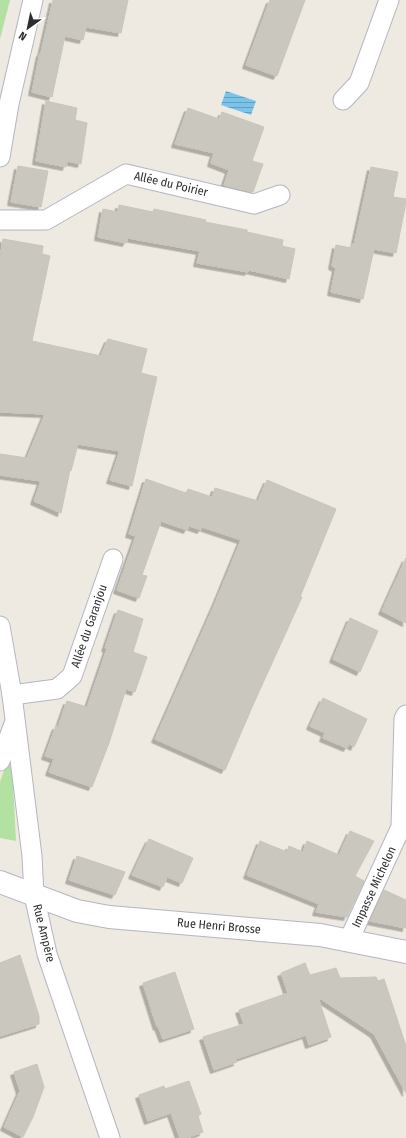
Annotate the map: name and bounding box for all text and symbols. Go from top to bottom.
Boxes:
north arrow [8,8,48,48]
text: N [17,29,29,43]
street label: Allée du Poirier [133,169,210,199]
street label: Allée du Garanjou [68,583,110,669]
street label: Impasse Michelon [349,844,399,930]
street label: Rue Ampère [30,903,58,963]
street label: Rue Henri Brosse [177,915,261,937]

